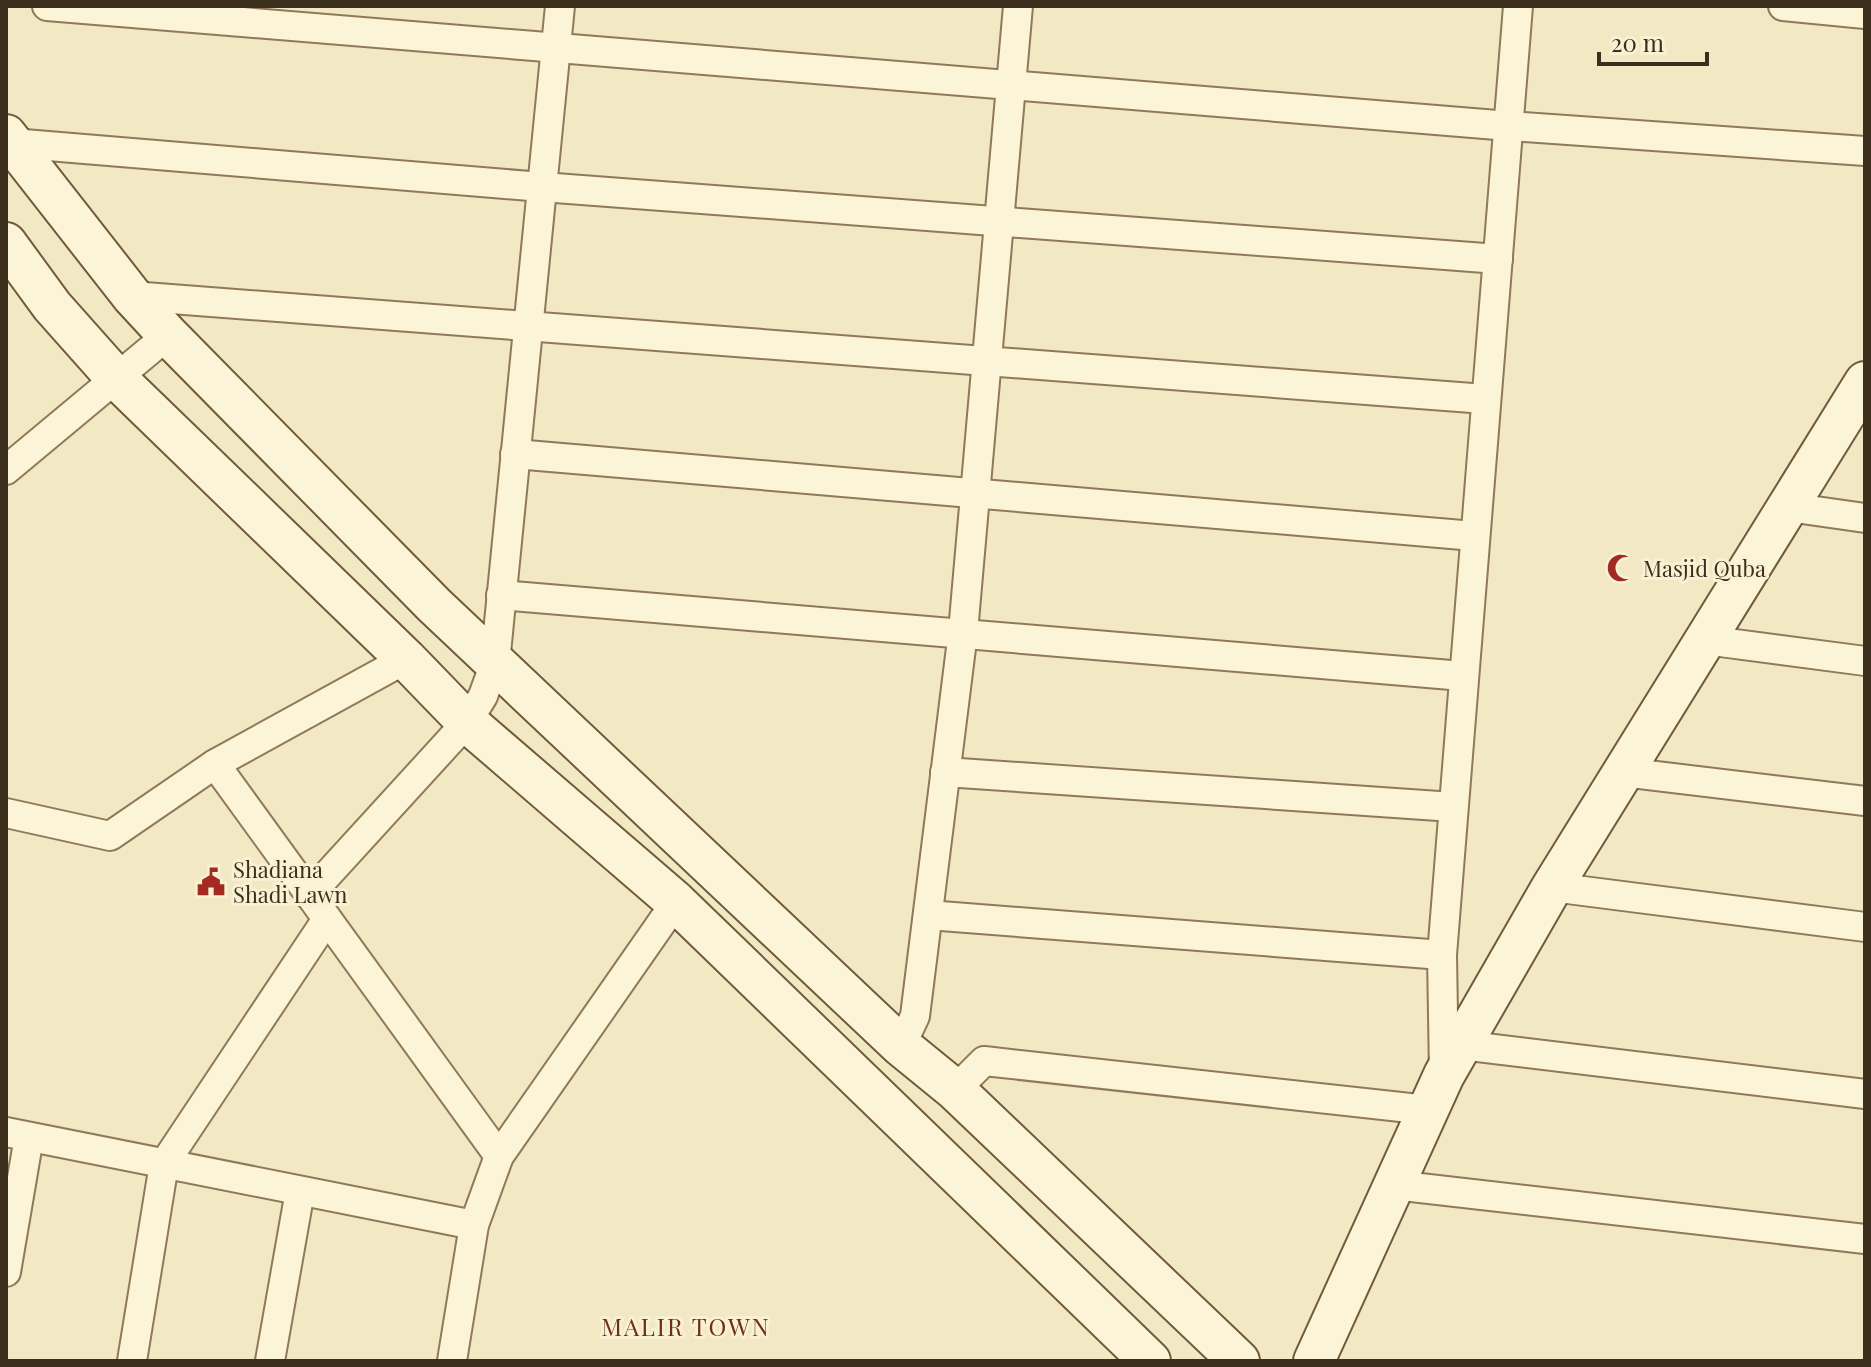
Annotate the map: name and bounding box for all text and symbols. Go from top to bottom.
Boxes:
scale bar [1599,16,1707,66]
text: 20 m [1611,26,1664,58]
mosque icon: Masjid Quba [1606,553,1636,583]
place label: Masjid Quba [1643,553,1766,583]
place label: Shadiana Shadi Lawn [233,854,347,909]
public building icon: Shadiana Shadi Lawn [196,867,226,897]
district label: MALIR TOWN [601,1310,771,1342]

